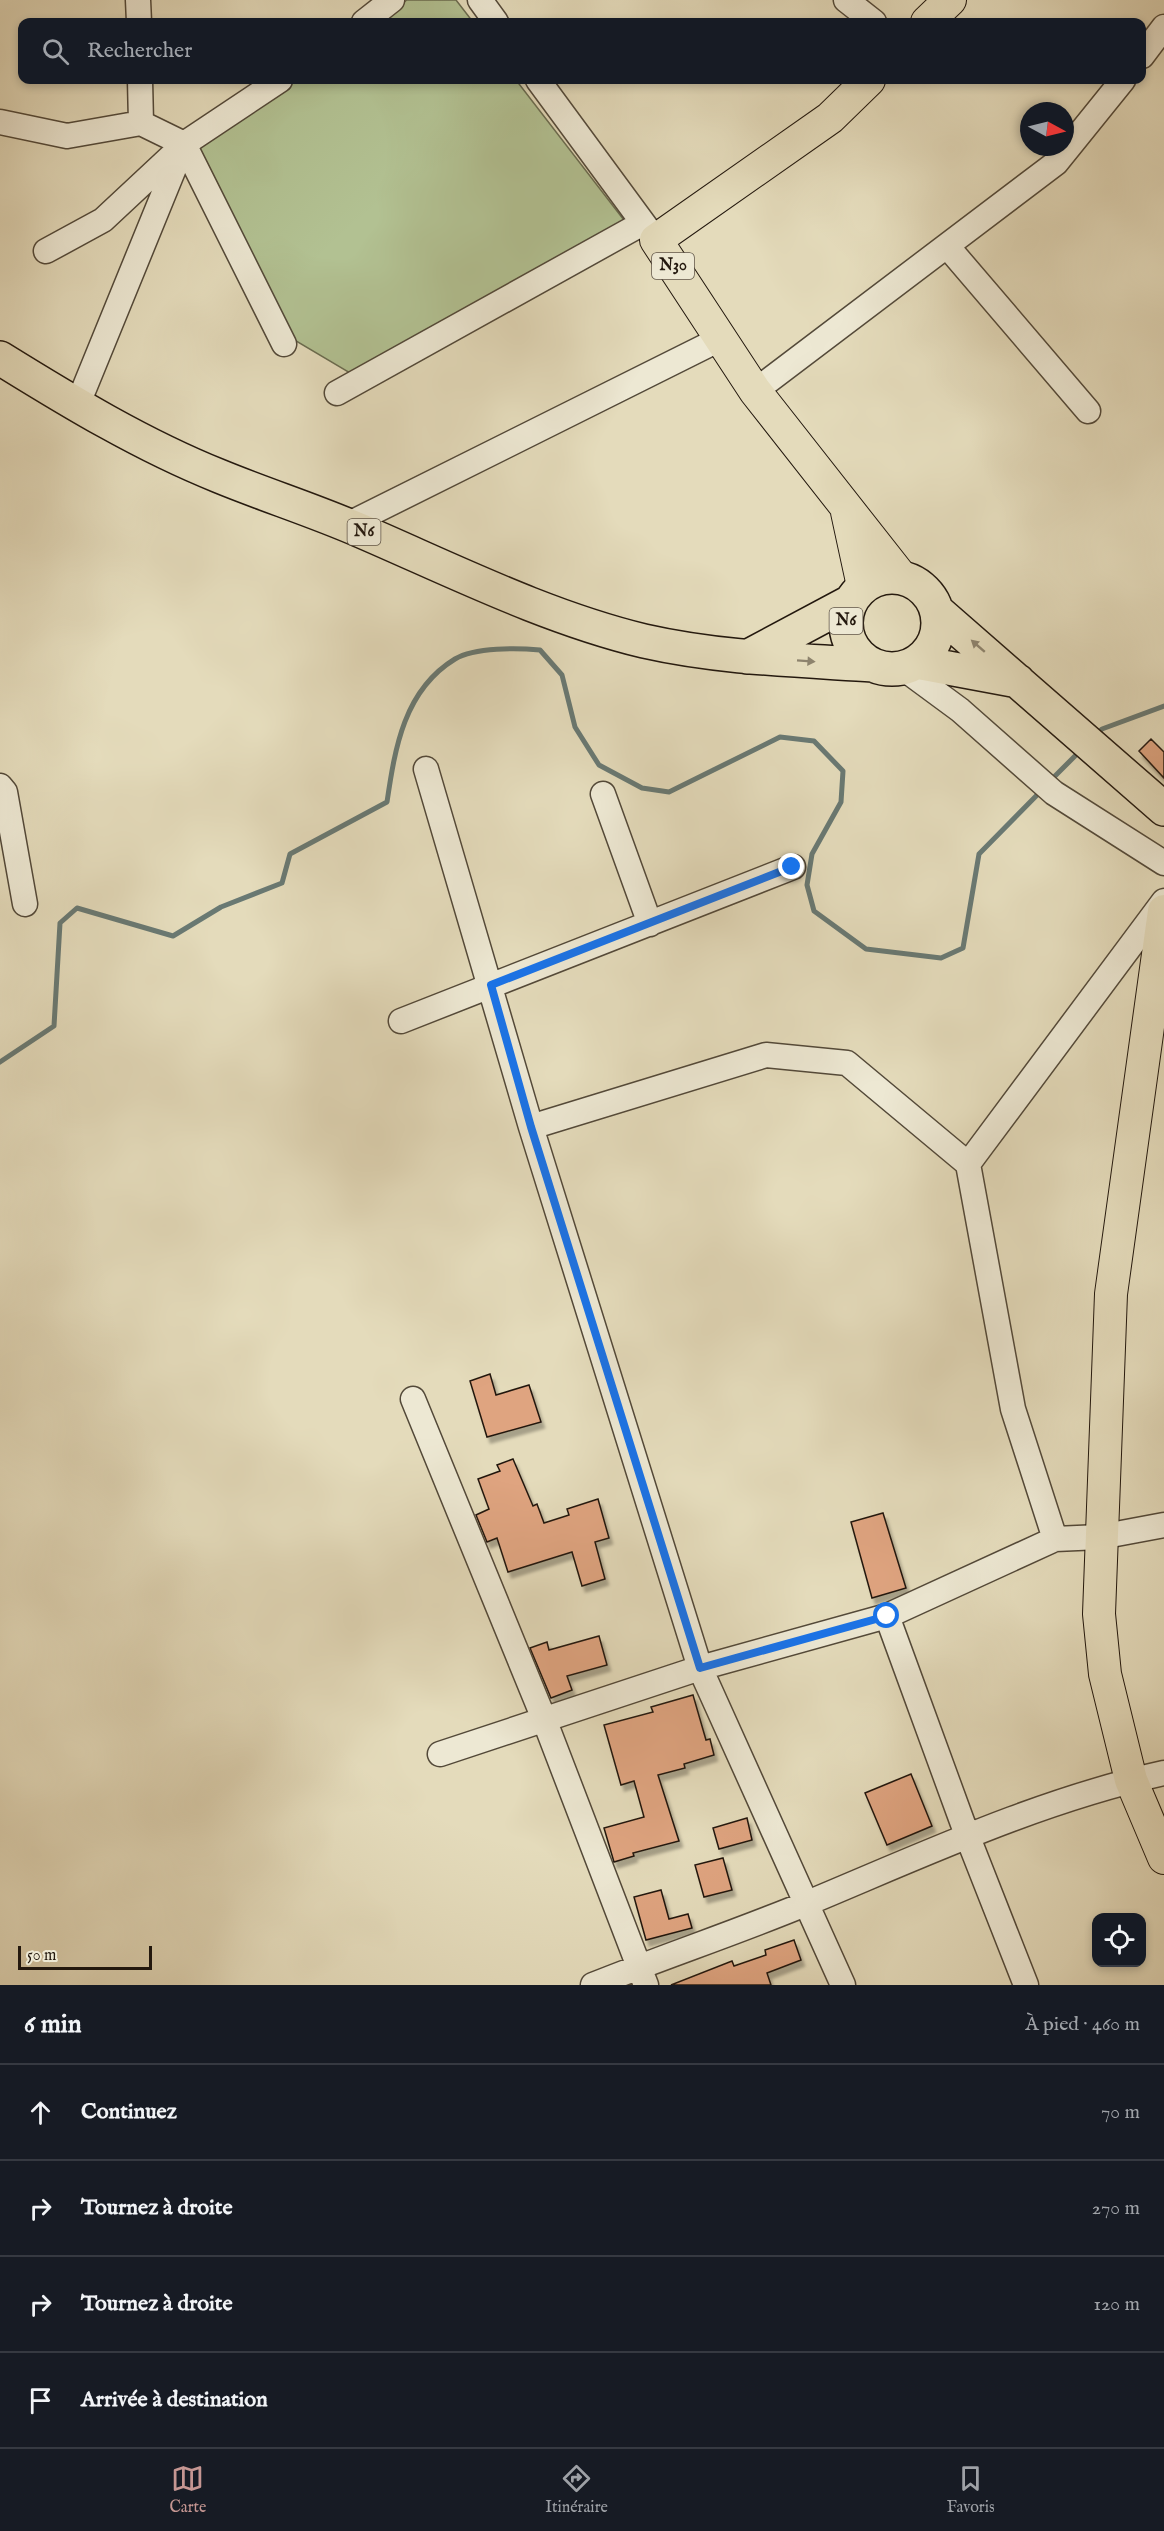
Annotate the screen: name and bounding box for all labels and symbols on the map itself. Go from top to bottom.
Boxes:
north arrow [1020,102,1074,156]
road number: N30 [652,253,694,279]
road number: N6 [348,519,380,545]
road number: N6 [830,608,862,634]
one-way arrow [971,640,986,653]
one-way arrow [796,656,815,666]
route end [778,853,804,879]
route start [873,1602,899,1628]
scale bar [18,1943,152,1970]

